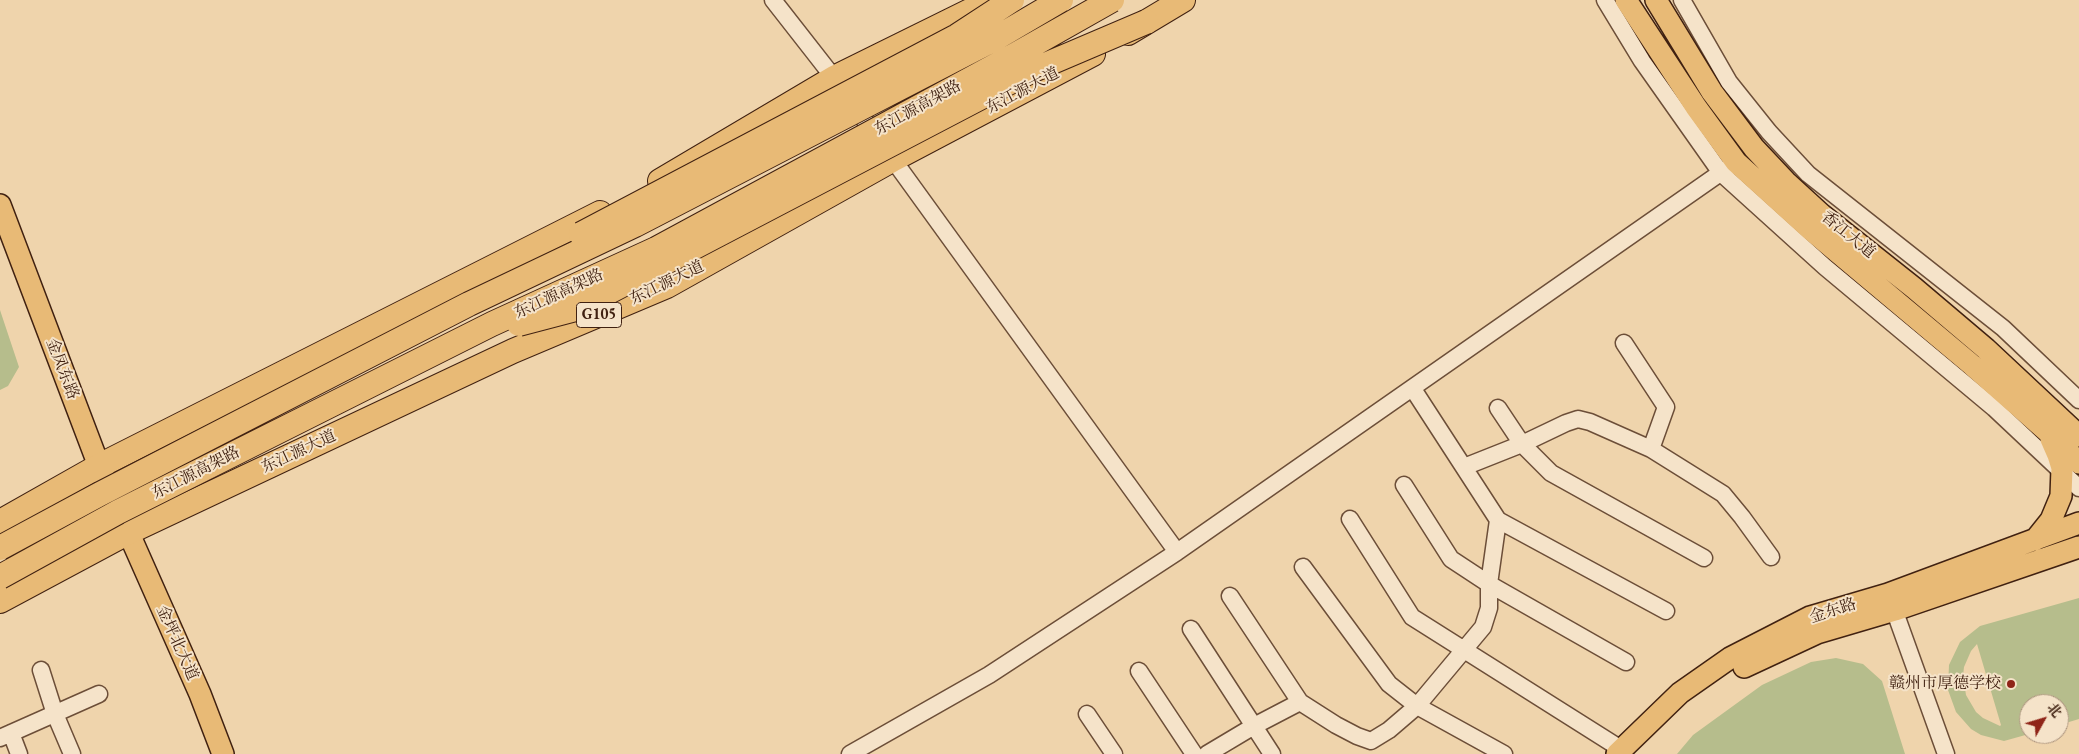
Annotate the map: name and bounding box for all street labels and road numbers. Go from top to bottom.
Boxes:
street label: 东江源大道 [983,64,1063,118]
street label: 东江源高架路 [871,76,965,140]
street label: 香江大道 [1817,207,1879,263]
street label: 东江源大道 [627,257,707,309]
street label: 东江源高架路 [511,265,607,323]
road number: G105 [576,302,622,328]
street label: 金凤东路 [42,336,82,402]
street label: 东江源大道 [259,426,339,478]
street label: 东江源高架路 [149,443,243,503]
street label: 金东路 [1807,594,1859,628]
street label: 金坪北大道 [152,603,202,683]

